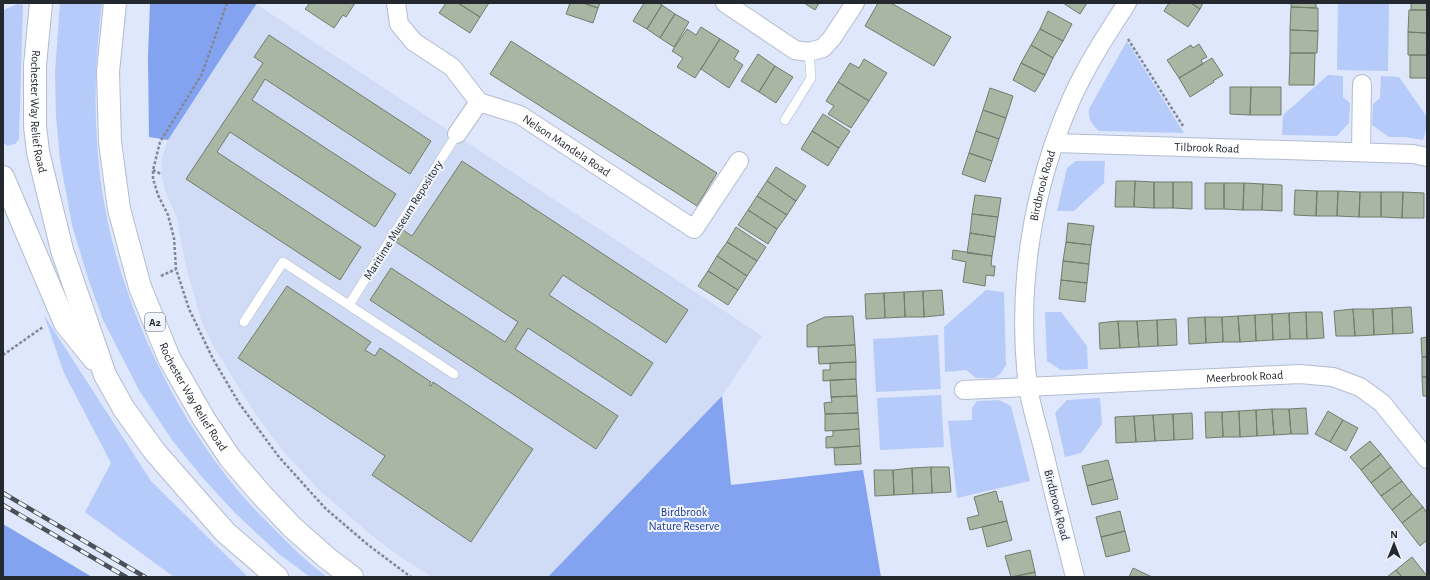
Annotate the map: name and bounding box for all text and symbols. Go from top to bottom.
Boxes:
street label: Rochester Way Relief Road [28,49,49,174]
street label: Nelson Mandela Road [521,113,613,178]
street label: Tilbrook Road [1174,141,1240,155]
street label: Birdbrook Road [1028,149,1057,222]
street label: Maritime Museum Repository [361,158,445,282]
road number: A2 [145,313,165,331]
street label: Rochester Way Relief Road [157,341,229,453]
street label: Meerbrook Road [1206,369,1284,384]
street label: Birdbrook Road [1042,468,1072,542]
park label: Birdbrook Nature Reserve [649,506,719,532]
north arrow [1374,524,1414,564]
text: N [1390,529,1398,540]

